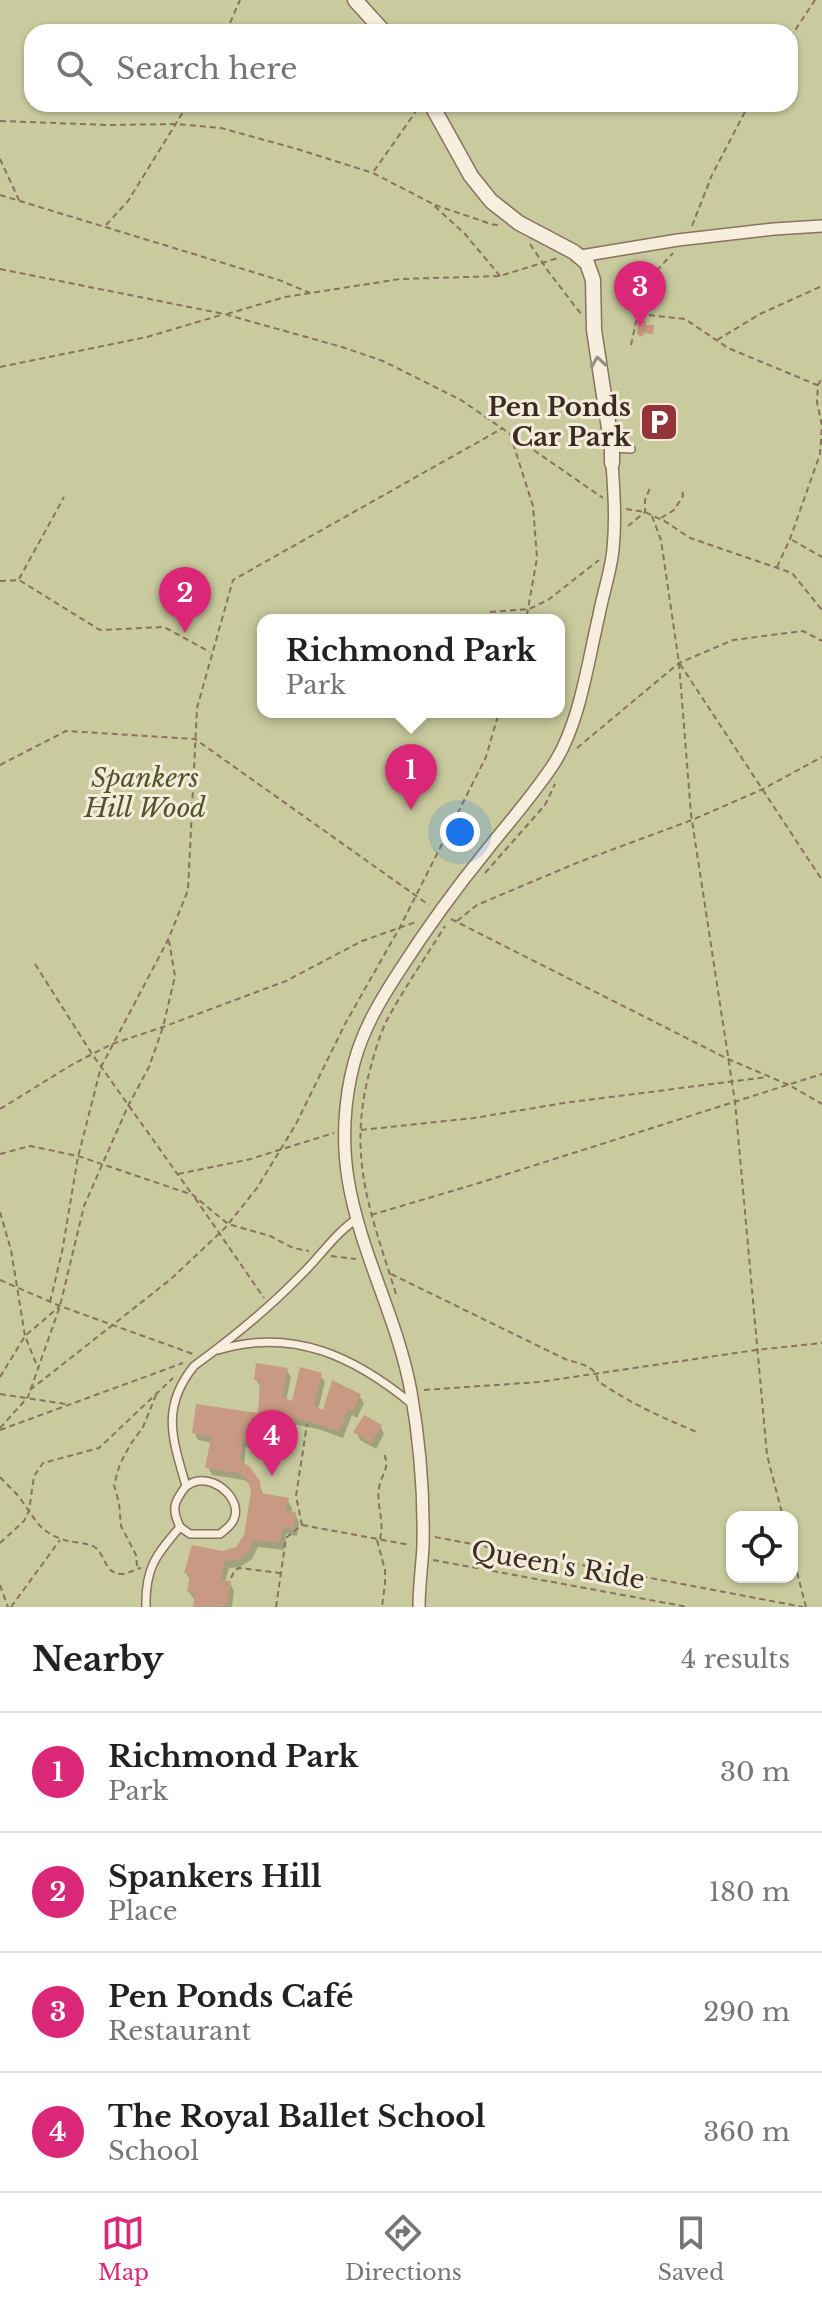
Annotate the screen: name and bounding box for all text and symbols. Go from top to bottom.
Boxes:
search box [24,24,798,112]
icon: search [52,46,96,90]
text: Search here [116,50,297,87]
pin: 3 [614,261,666,327]
one-way arrow [591,355,608,368]
place label: Pen Ponds Car Park [488,391,632,453]
parking icon: Pen Ponds Car Park [638,401,680,443]
pin: 2 [159,567,211,633]
popup [257,614,565,718]
text: Richmond Park [286,632,536,669]
text: Park [286,669,346,701]
pin: 1 [385,744,437,810]
park label: Spankers Hill Wood [83,762,206,824]
your location [440,812,480,852]
pin: 4 [246,1410,298,1476]
map controls [726,1511,798,1583]
button: locate [726,1511,798,1583]
street label: Queen's Ride [469,1534,647,1596]
text: Nearby [32,1638,164,1680]
text: 4 results [681,1643,790,1675]
text: Richmond Park [108,1738,359,1775]
text: 1 [52,1756,64,1788]
text: 30 m [720,1756,790,1788]
text: Park [108,1775,168,1807]
text: Spankers Hill [108,1858,322,1895]
text: 2 [50,1876,66,1908]
text: 180 m [709,1876,790,1908]
text: Place [108,1895,178,1927]
text: Pen Ponds Café [108,1978,354,2015]
text: 3 [50,1996,66,2028]
text: 290 m [703,1996,790,2028]
text: Restaurant [108,2015,251,2047]
text: The Royal Ballet School [108,2098,486,2135]
text: 4 [49,2116,67,2148]
text: 360 m [703,2116,790,2148]
text: School [108,2135,199,2167]
tab: Map [98,2211,149,2286]
tab: Directions [345,2211,462,2286]
tab: Saved [658,2211,724,2286]

